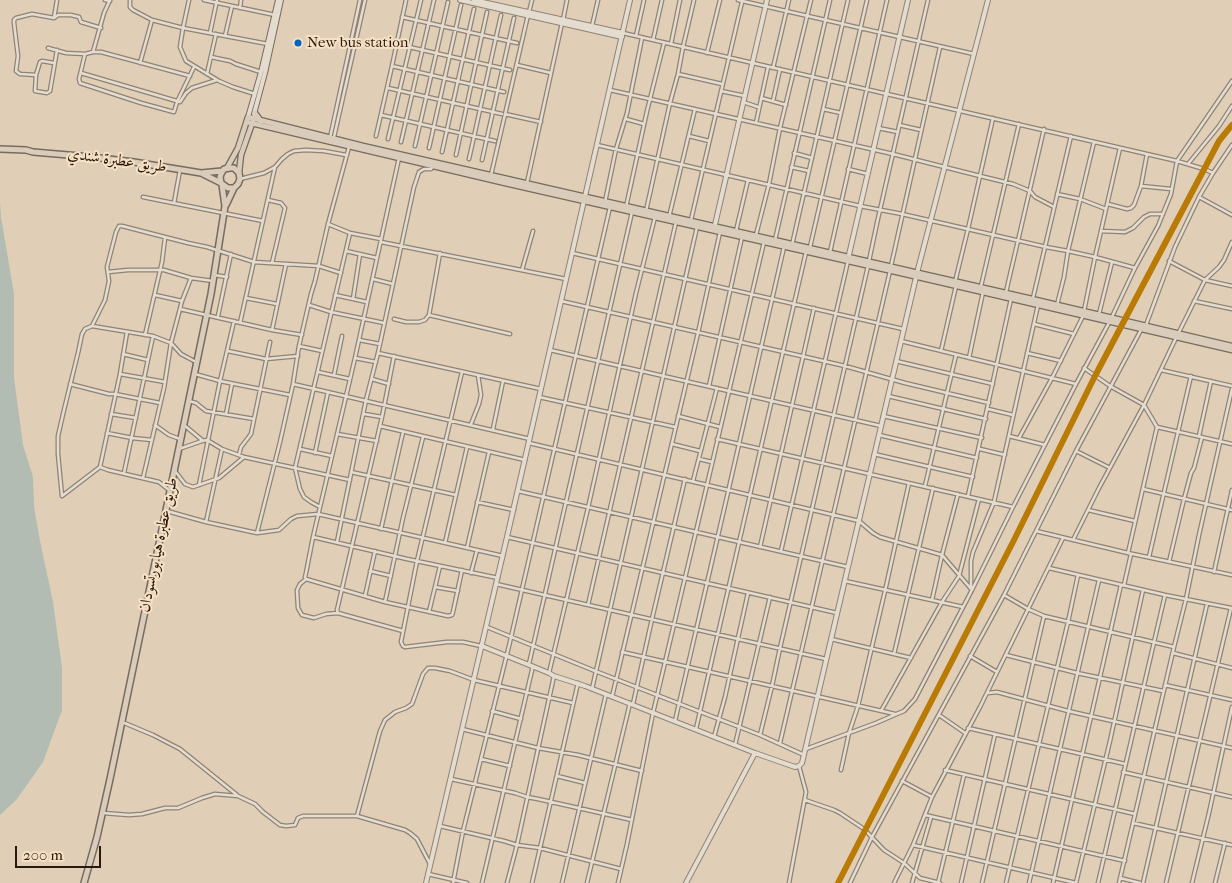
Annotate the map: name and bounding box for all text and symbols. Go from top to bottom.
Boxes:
place label: New bus station [307,34,408,52]
marker: New bus station [293,38,303,48]
street label: طريق عطبرة شندي [66,145,168,177]
street label: طريق عطبرة هيا بورتسودان [135,476,183,614]
scale bar [18,836,104,868]
text: 200 m [23,846,63,864]

